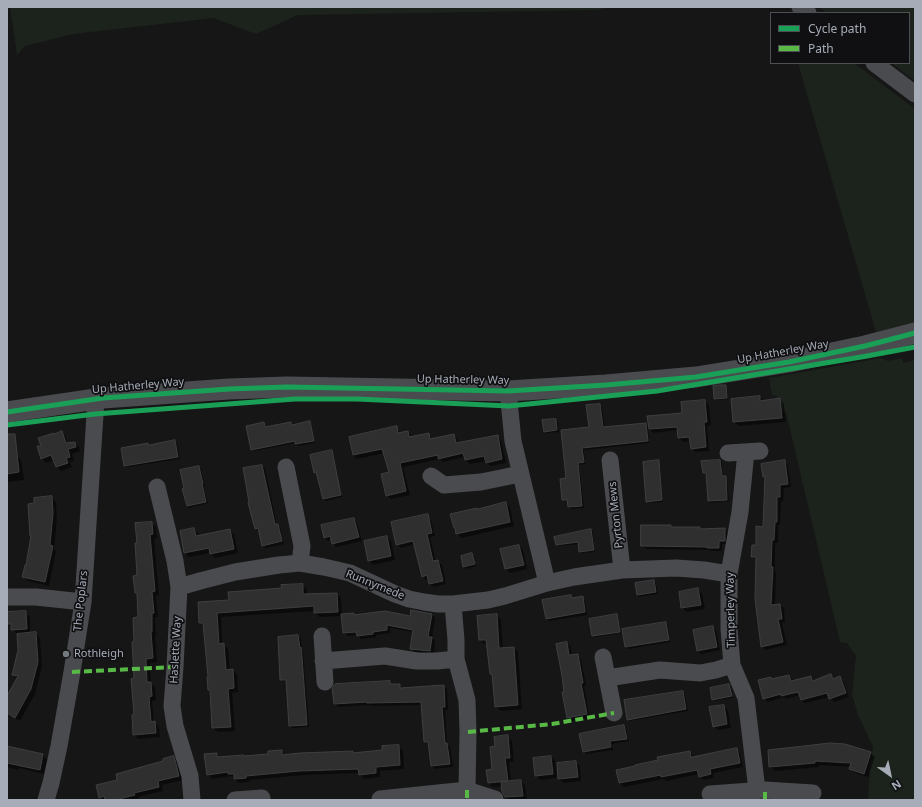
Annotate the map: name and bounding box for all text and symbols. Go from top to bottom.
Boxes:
legend [770,12,910,64]
text: Cycle path [808,20,866,37]
text: Path [808,40,834,57]
street label: Up Hatherley Way [736,337,830,367]
street label: Up Hatherley Way [417,373,509,387]
street label: Up Hatherley Way [91,375,185,397]
street label: Pyrton Mews [606,481,626,549]
street label: Runnymede [344,567,406,603]
street label: The Poplars [71,570,91,632]
street label: Timperley Way [724,572,738,648]
street label: Haslette Way [168,616,184,684]
place label: Rothleigh [74,647,124,661]
marker: Rothleigh [61,649,71,659]
north arrow [870,755,910,795]
text: N [889,777,905,794]

